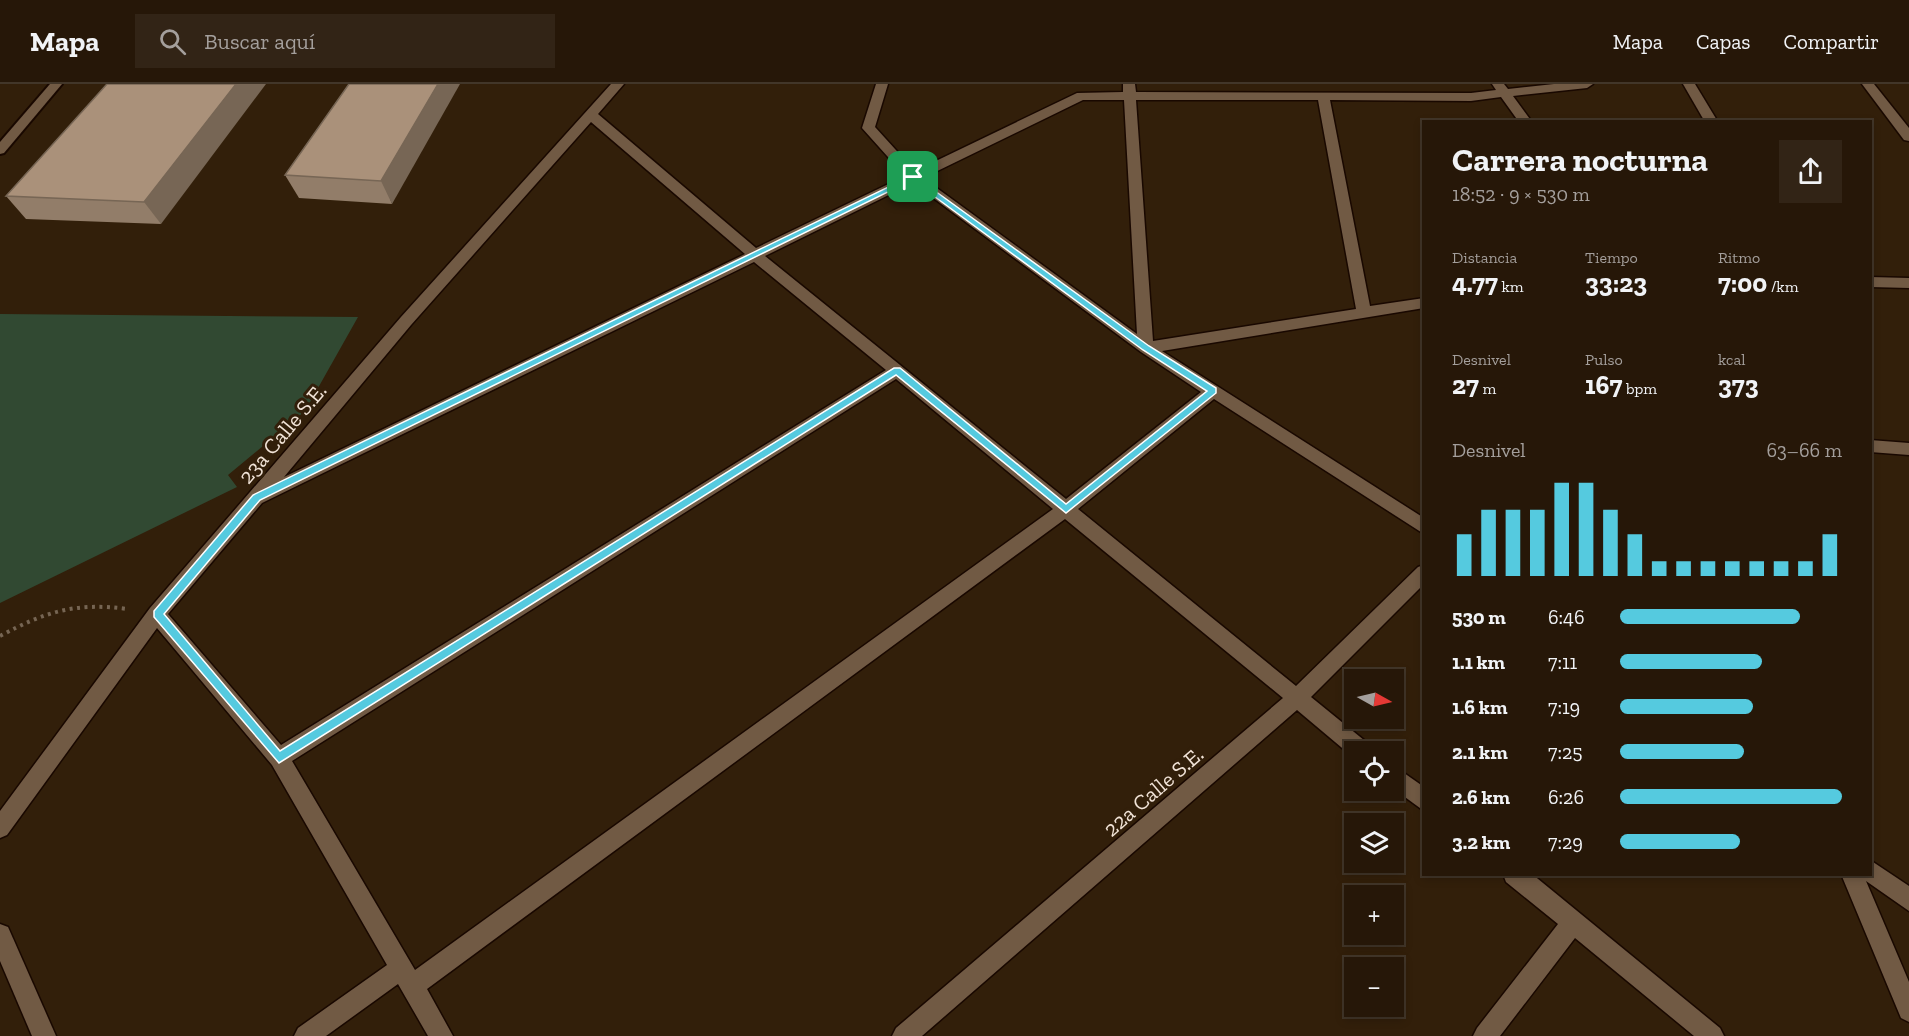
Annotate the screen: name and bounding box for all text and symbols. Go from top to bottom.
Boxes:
search box [135,14,555,68]
text: Mapa [30,25,99,58]
icon: search [156,25,189,58]
text: Buscar aquí [204,28,315,55]
text: Mapa [1613,29,1663,54]
text: Capas [1696,29,1751,54]
text: Compartir [1784,29,1879,54]
text: Carrera nocturna [1452,140,1708,179]
button: share [1779,140,1842,203]
pin [887,151,938,202]
icon: arrive [896,160,929,193]
text: 18:52 · 9 × 530 m [1452,182,1590,206]
text: Distancia [1452,248,1517,267]
text: Tiempo [1585,248,1638,267]
text: Ritmo [1718,248,1760,267]
text: 4.77 [1452,267,1498,299]
text: 33:23 [1585,267,1647,299]
text: 7:00 [1718,267,1767,299]
text: km [1498,277,1524,296]
text: /km [1767,277,1798,296]
text: Desnivel [1452,350,1511,369]
text: Pulso [1585,350,1623,369]
text: kcal [1718,350,1745,369]
text: 27 [1452,369,1479,401]
text: 167 [1585,369,1622,401]
text: 373 [1718,369,1759,401]
street label: 23a Calle S.E. [232,377,332,489]
text: m [1479,379,1496,398]
text: bpm [1622,379,1657,398]
text: Desnivel [1452,438,1526,462]
text: 63–66 m [1766,438,1842,462]
text: 530 m [1452,605,1506,629]
text: 6:46 [1548,605,1585,629]
text: 1.1 km [1452,650,1505,674]
text: 7:11 [1548,650,1577,674]
north arrow [1344,669,1404,729]
map controls [1344,669,1404,1017]
text: 1.6 km [1452,695,1507,719]
text: 7:19 [1548,695,1580,719]
text: 2.1 km [1452,740,1508,764]
text: 7:25 [1548,740,1582,764]
street label: 22a Calle S.E. [1098,741,1209,842]
button: locate [1344,741,1404,801]
text: 2.6 km [1452,785,1510,809]
text: 6:26 [1548,785,1584,809]
button: layers [1344,813,1404,873]
text: 3.2 km [1452,830,1510,854]
text: 7:29 [1548,830,1583,854]
button: + [1344,885,1404,945]
button: − [1344,957,1404,1017]

